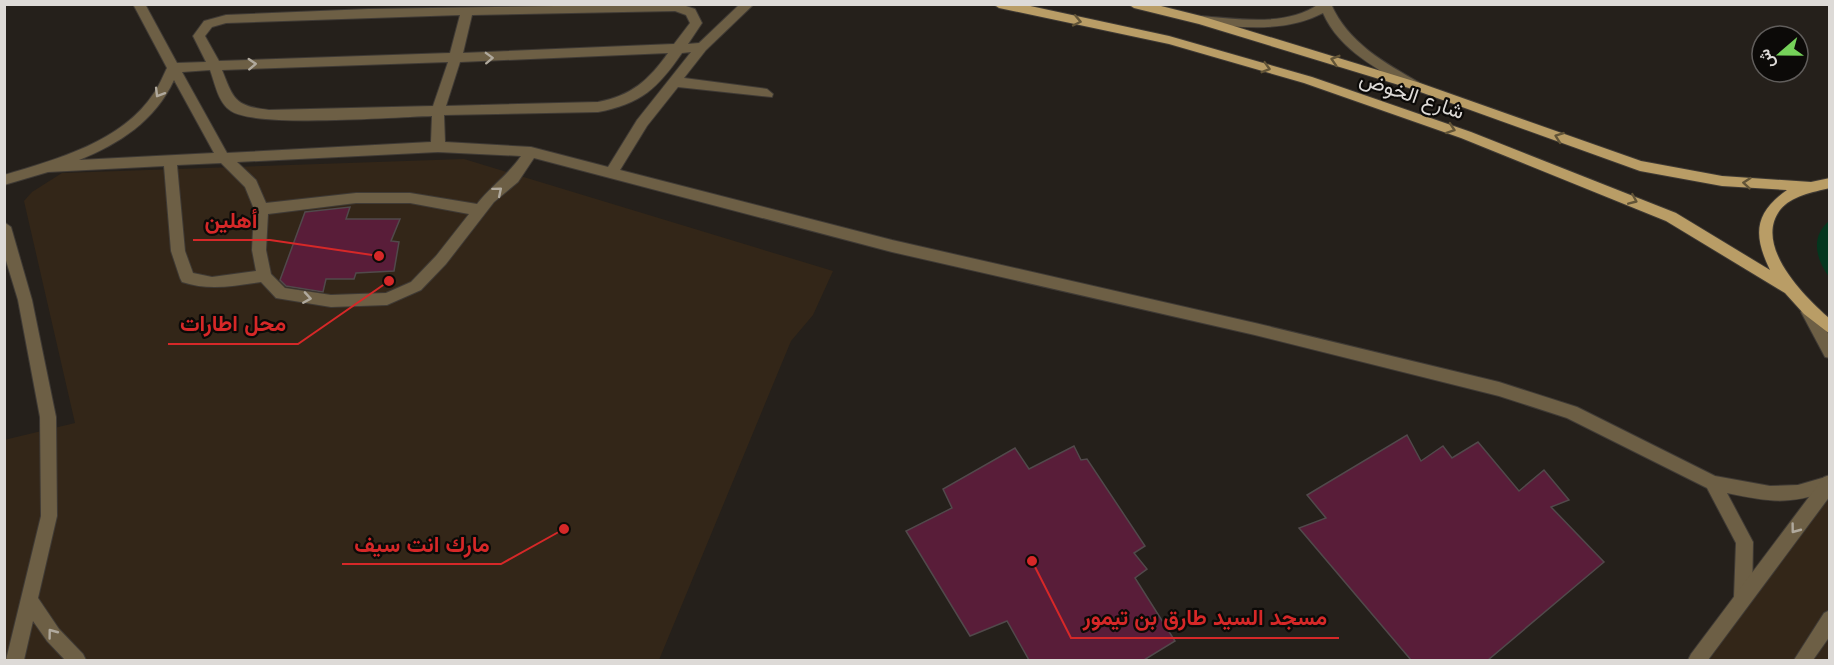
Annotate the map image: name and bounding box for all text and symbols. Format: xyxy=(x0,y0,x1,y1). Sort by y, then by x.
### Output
one-way arrow xyxy=(1072,14,1082,27)
north arrow xyxy=(1750,24,1810,84)
text: ش xyxy=(1755,47,1779,71)
one-way arrow xyxy=(485,52,494,64)
one-way arrow xyxy=(1330,55,1341,67)
one-way arrow xyxy=(248,57,257,70)
one-way arrow xyxy=(1260,61,1271,73)
street label: شارع الخوض xyxy=(1356,66,1467,126)
one-way arrow xyxy=(155,87,167,97)
one-way arrow xyxy=(1445,122,1456,135)
one-way arrow xyxy=(1554,132,1565,145)
one-way arrow xyxy=(1743,177,1752,190)
one-way arrow xyxy=(491,187,502,198)
one-way arrow xyxy=(1626,193,1637,205)
callout: أهلين xyxy=(193,200,270,240)
text: أهلين xyxy=(204,208,258,234)
one-way arrow xyxy=(303,291,312,303)
callout: محل اطارات xyxy=(168,304,298,344)
text: محل اطارات xyxy=(180,311,286,337)
one-way arrow xyxy=(1791,522,1802,533)
callout: مارك انت سيف xyxy=(342,524,501,564)
text: مارك انت سيف xyxy=(354,532,490,558)
callout: مسجد السيد طارق بن تيمور xyxy=(1071,598,1339,638)
text: مسجد السيد طارق بن تيمور xyxy=(1082,605,1327,631)
one-way arrow xyxy=(48,628,59,639)

